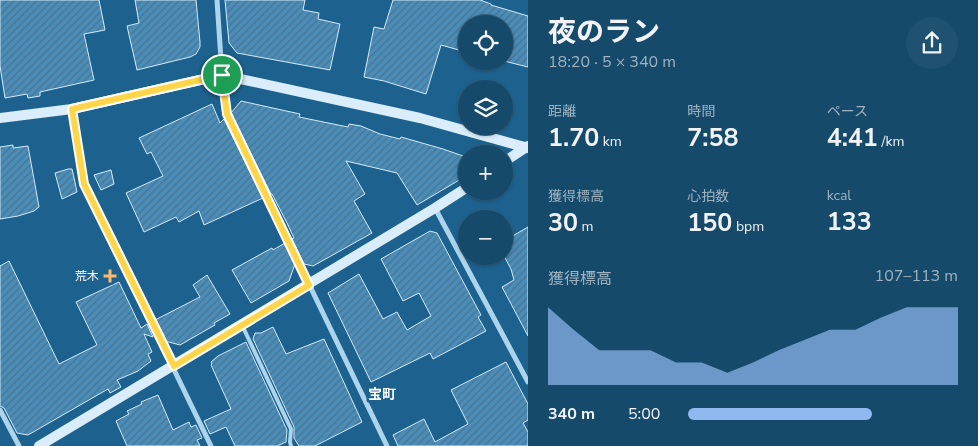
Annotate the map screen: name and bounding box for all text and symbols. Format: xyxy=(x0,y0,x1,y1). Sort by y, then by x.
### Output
text: 夜のラン xyxy=(548,13,660,51)
map controls xyxy=(458,15,513,265)
button: locate xyxy=(458,15,513,70)
button: share xyxy=(906,17,958,69)
text: 18:20 · 5 × 340 m xyxy=(548,51,676,73)
pin xyxy=(201,54,243,96)
icon: arrive xyxy=(208,61,236,89)
button: layers xyxy=(458,80,513,135)
text: 距離 xyxy=(548,102,576,121)
text: 時間 xyxy=(687,102,715,121)
text: ペース xyxy=(827,102,868,121)
text: 1.70 xyxy=(548,121,599,155)
text: 7:58 xyxy=(687,121,739,155)
text: 4:41 xyxy=(827,121,878,155)
text: km xyxy=(599,132,622,151)
text: /km xyxy=(878,132,904,151)
button: + xyxy=(458,145,513,200)
text: kcal xyxy=(827,186,851,205)
text: 獲得標高 xyxy=(548,187,604,206)
text: 心拍数 xyxy=(687,187,729,206)
text: 133 xyxy=(827,205,872,239)
text: 30 xyxy=(548,206,578,240)
text: 150 xyxy=(687,206,732,240)
button: − xyxy=(458,210,513,265)
text: m xyxy=(578,217,594,236)
text: bpm xyxy=(732,217,764,236)
text: 107–113 m xyxy=(875,265,958,287)
place label: 荒木 xyxy=(75,268,99,284)
text: 獲得標高 xyxy=(548,268,612,290)
marker: 荒木 xyxy=(103,269,117,283)
district label: 宝町 xyxy=(368,385,396,404)
text: 340 m xyxy=(548,403,595,425)
text: 5:00 xyxy=(628,403,660,425)

